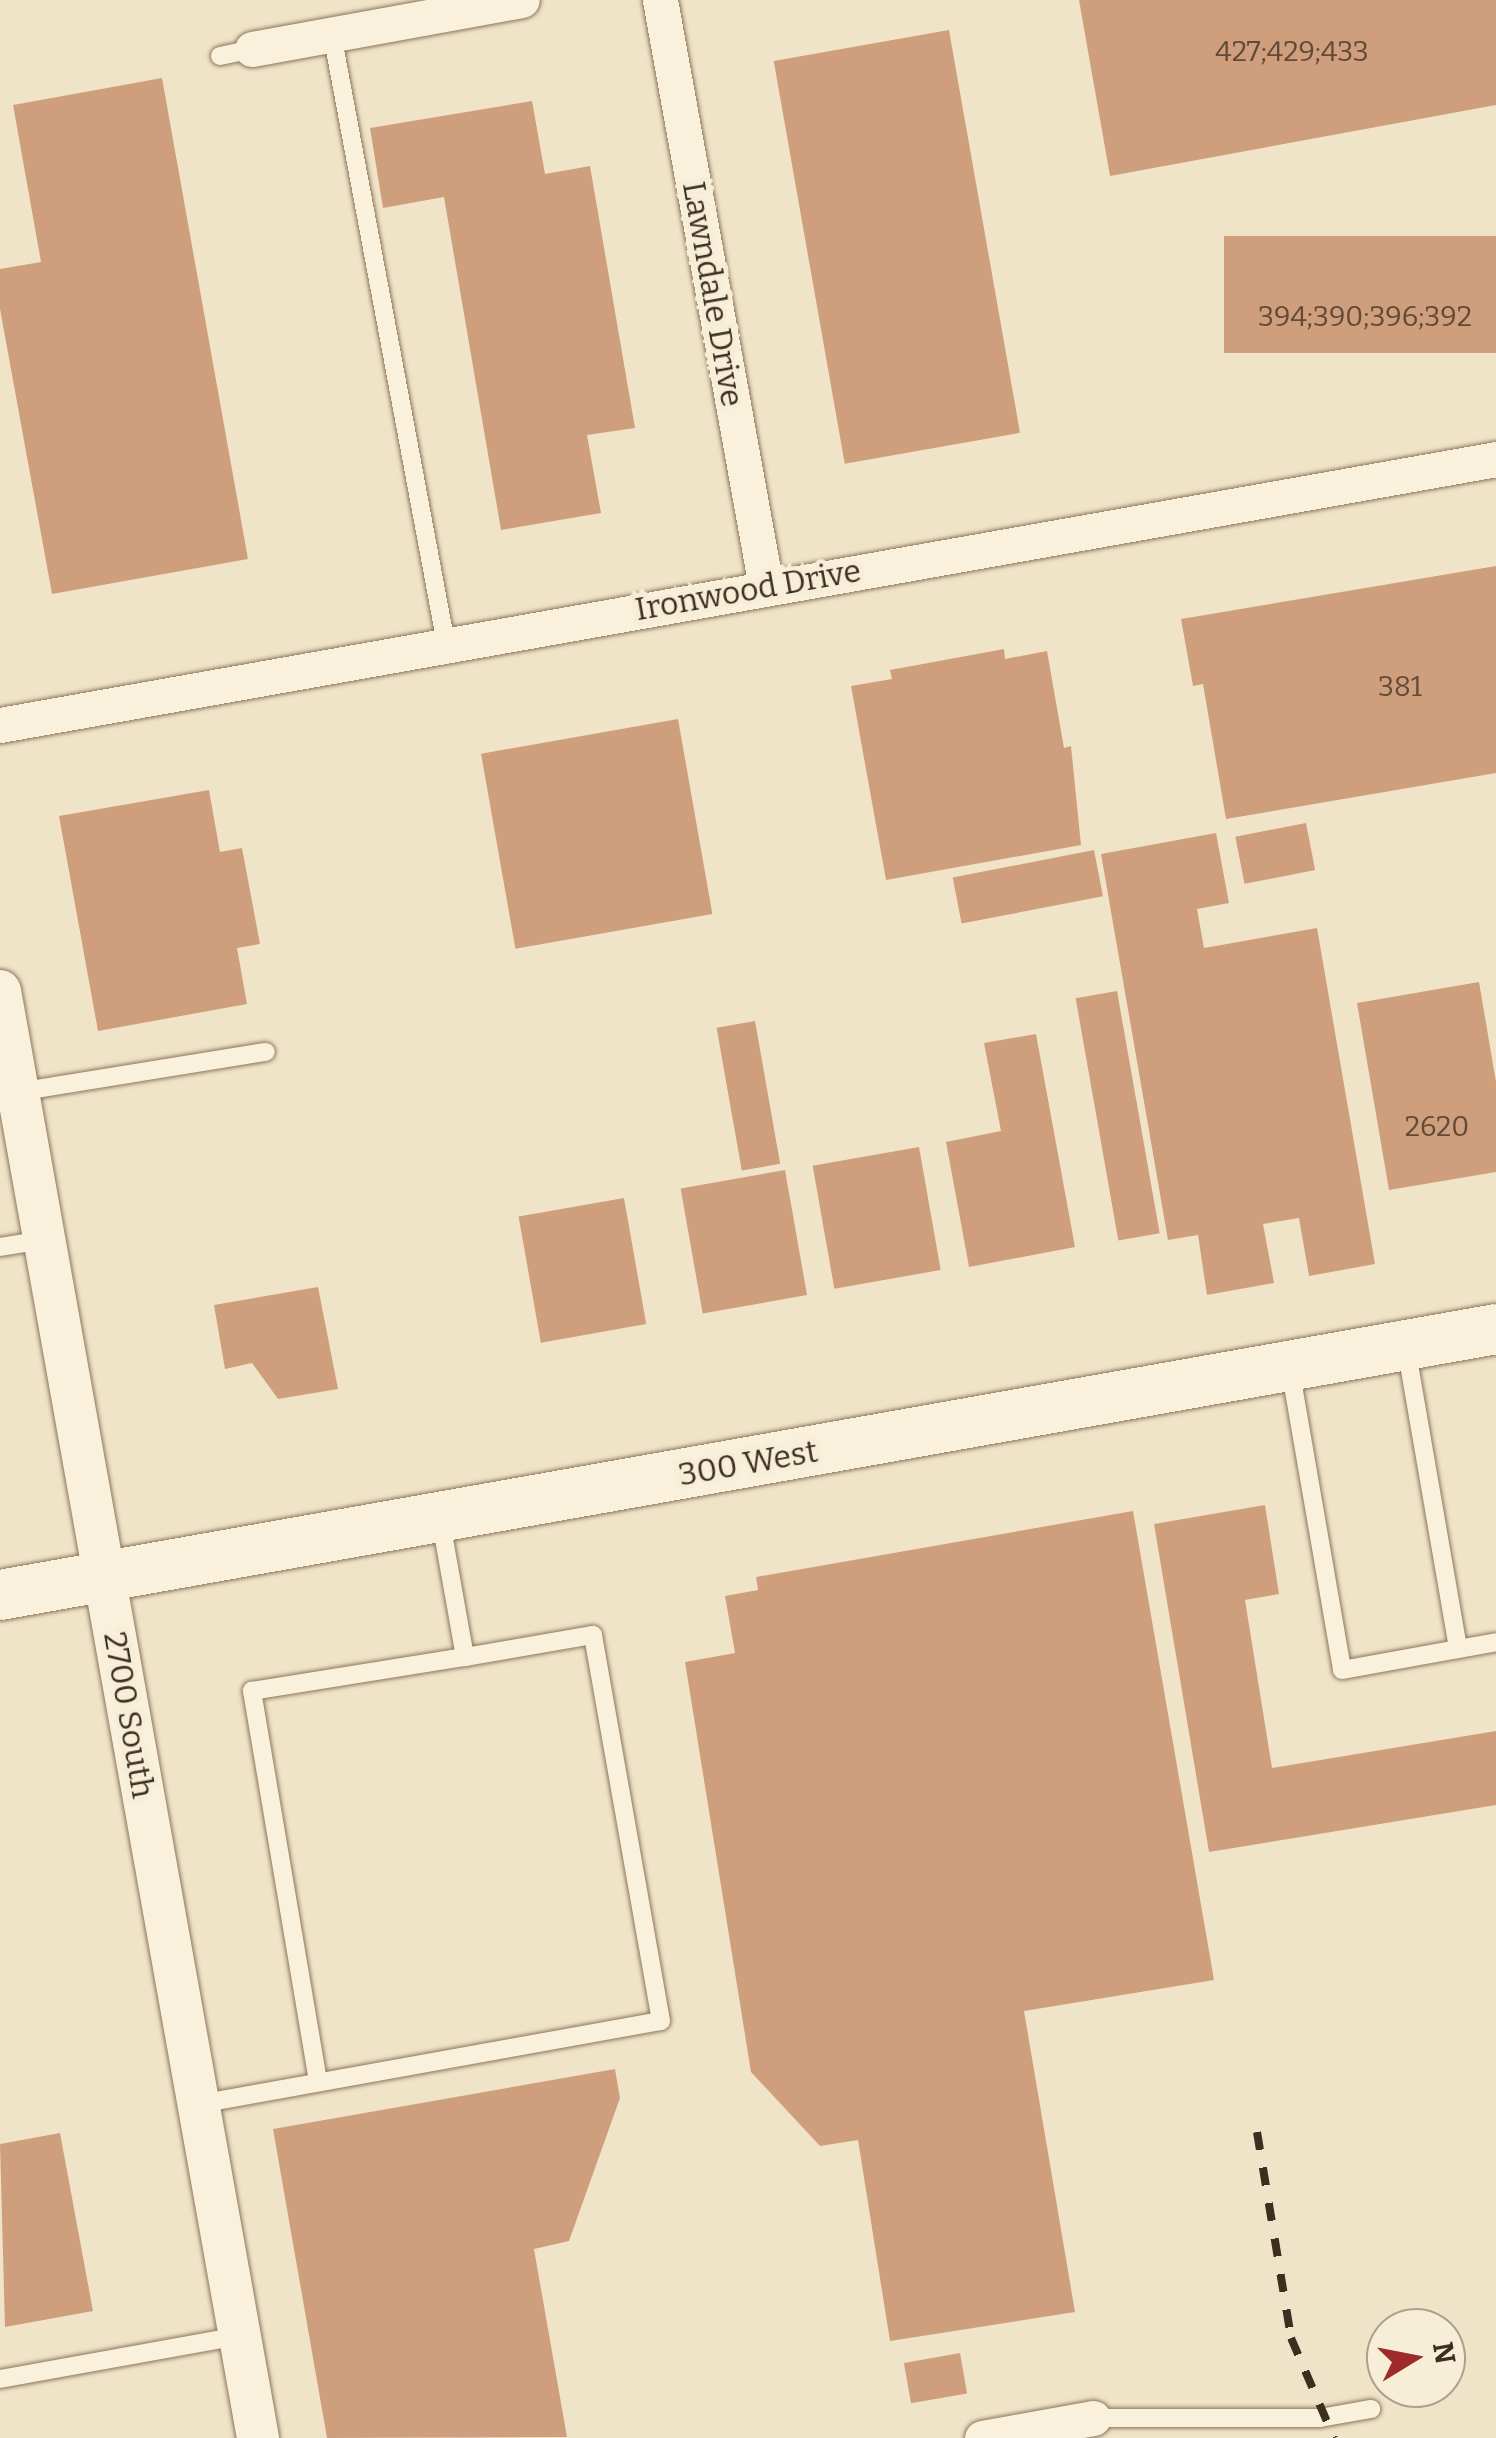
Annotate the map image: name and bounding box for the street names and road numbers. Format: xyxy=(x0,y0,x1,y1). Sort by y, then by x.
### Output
street label: Lawndale Drive xyxy=(674,179,752,409)
street label: Ironwood Drive xyxy=(632,551,864,629)
street label: 300 West xyxy=(675,1432,821,1494)
street label: 2700 South xyxy=(95,1629,163,1801)

